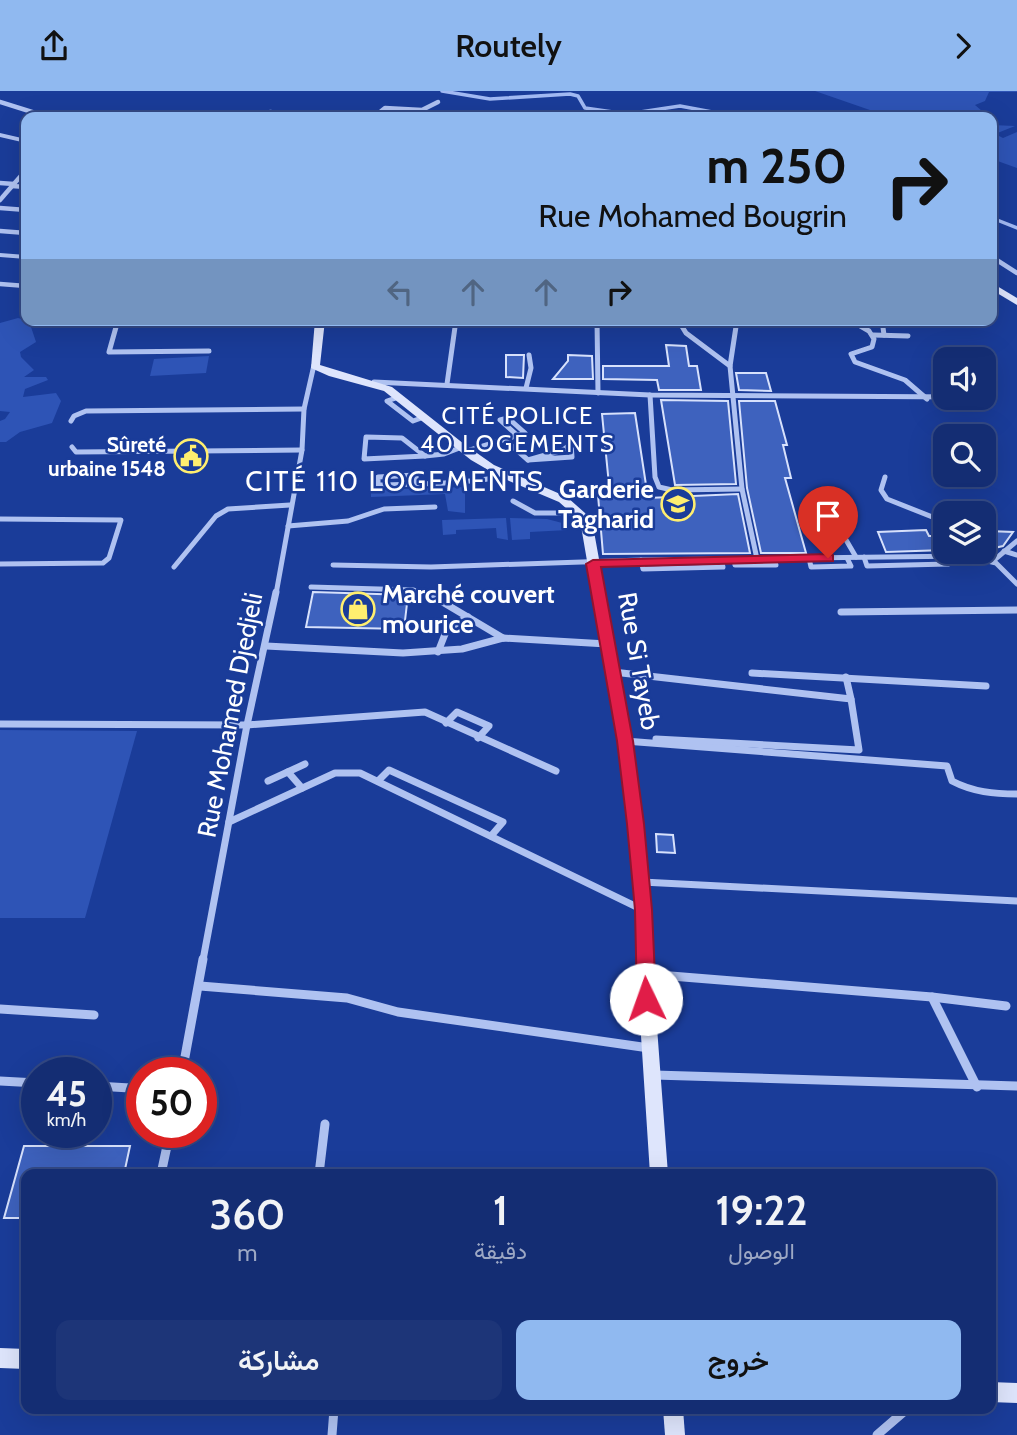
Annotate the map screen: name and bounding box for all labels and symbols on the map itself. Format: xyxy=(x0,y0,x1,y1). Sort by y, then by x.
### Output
district label: CITÉ POLICE 40 LOGEMENTS xyxy=(420,401,616,458)
place label: Sûreté urbaine 1548 xyxy=(48,432,166,481)
public building icon: Sûreté urbaine 1548 xyxy=(172,437,210,475)
district label: CITÉ 110 LOGEMENTS xyxy=(245,464,545,498)
place label: Garderie Tagharid xyxy=(558,473,654,535)
school or university icon: Garderie Tagharid xyxy=(659,485,697,523)
pin xyxy=(798,486,858,558)
place label: Marché couvert mourice xyxy=(382,578,555,640)
street label: Rue Mohamed Djedjeli xyxy=(191,590,269,840)
shop icon: Marché couvert mourice xyxy=(339,590,377,628)
street label: Rue Si Tayeb xyxy=(611,590,667,732)
position arrow xyxy=(609,962,683,1036)
speed limit sign: 50 xyxy=(126,1057,217,1148)

